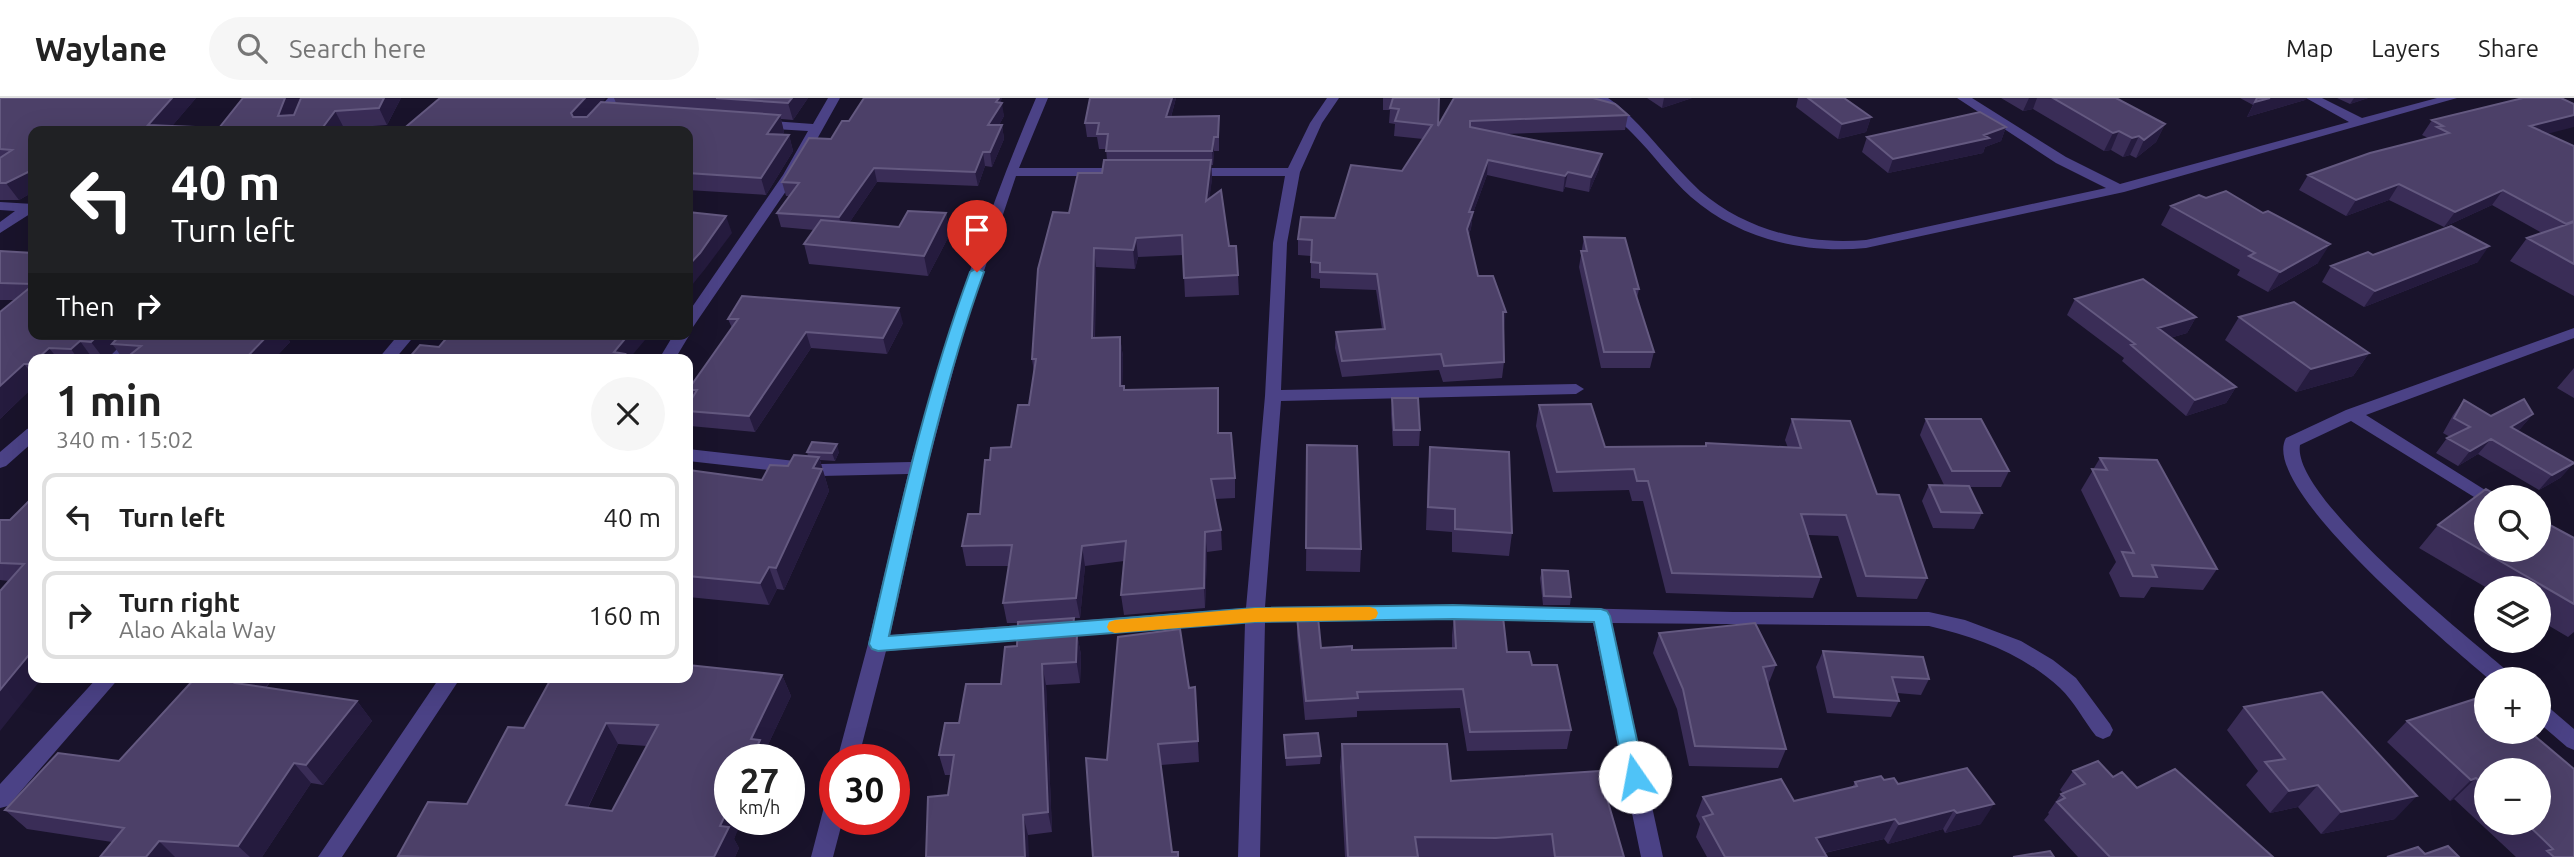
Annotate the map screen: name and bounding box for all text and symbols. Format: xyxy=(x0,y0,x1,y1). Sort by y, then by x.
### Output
search box xyxy=(209,17,699,80)
icon: search xyxy=(233,29,271,67)
text: Waylane xyxy=(35,30,167,67)
text: Search here xyxy=(289,34,426,63)
text: Map xyxy=(2286,35,2333,62)
text: Layers xyxy=(2371,35,2440,62)
text: Share xyxy=(2478,35,2539,62)
icon: left xyxy=(56,154,147,245)
text: 40 m xyxy=(171,154,280,209)
pin xyxy=(947,200,1007,272)
icon: arrive xyxy=(958,211,996,249)
text: Turn left xyxy=(171,212,295,248)
icon: right xyxy=(129,287,167,325)
text: Then xyxy=(56,292,115,321)
text: 1 min xyxy=(56,377,162,424)
button: close xyxy=(591,377,665,451)
text: 340 m · 15:02 xyxy=(56,427,194,452)
map controls xyxy=(2474,485,2551,835)
button: search xyxy=(2474,485,2551,562)
icon: left xyxy=(60,498,98,536)
text: Turn left xyxy=(119,503,225,532)
text: 40 m xyxy=(603,503,661,532)
button: layers xyxy=(2474,576,2551,653)
text: Turn right xyxy=(119,588,240,617)
icon: right xyxy=(60,596,98,634)
text: 160 m xyxy=(589,601,661,630)
text: Alao Akala Way xyxy=(119,617,276,642)
button: + xyxy=(2474,667,2551,744)
position arrow xyxy=(1598,740,1672,814)
speed limit sign: 30 xyxy=(819,744,910,835)
button: − xyxy=(2474,758,2551,835)
text: 27 xyxy=(740,760,779,800)
text: km/h xyxy=(739,797,780,817)

